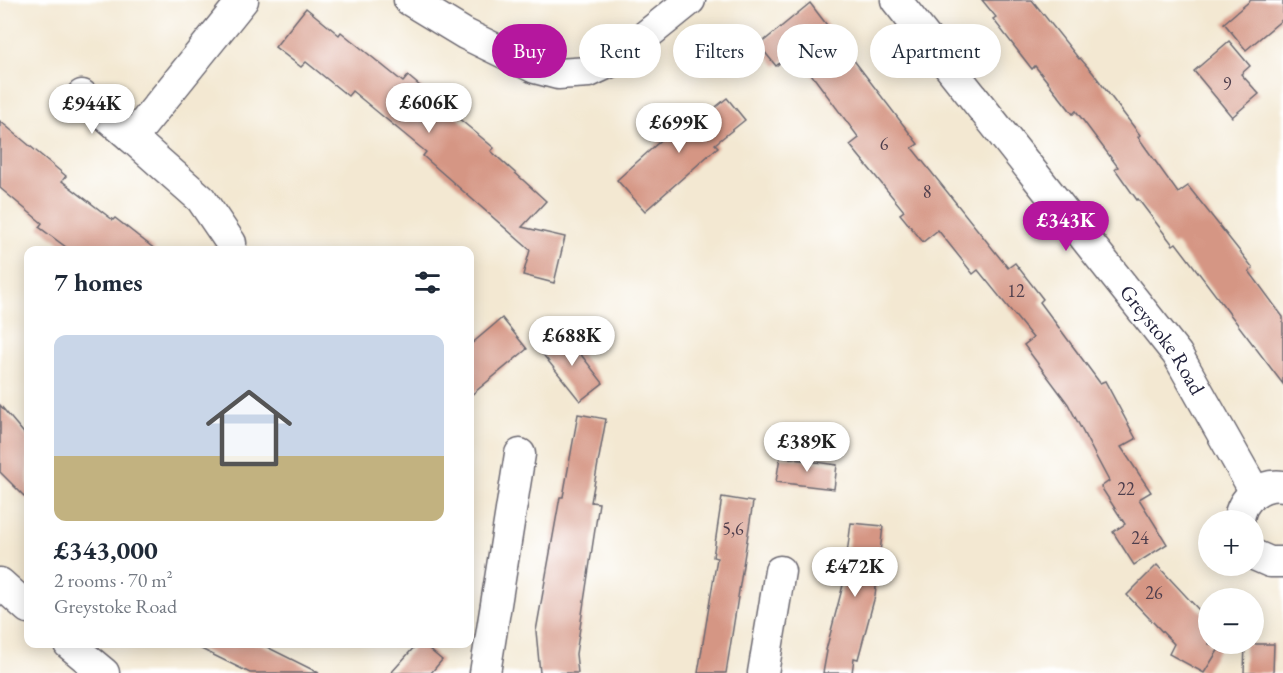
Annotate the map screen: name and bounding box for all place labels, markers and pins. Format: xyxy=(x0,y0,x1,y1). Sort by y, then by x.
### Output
pin: £606K xyxy=(387,83,471,134)
pin: £944K xyxy=(50,84,134,135)
pin: £699K xyxy=(637,103,721,154)
pin: £343K xyxy=(1024,201,1108,252)
pin: £688K xyxy=(530,316,614,367)
pin: £389K xyxy=(765,422,849,473)
pin: £472K xyxy=(813,547,897,598)

